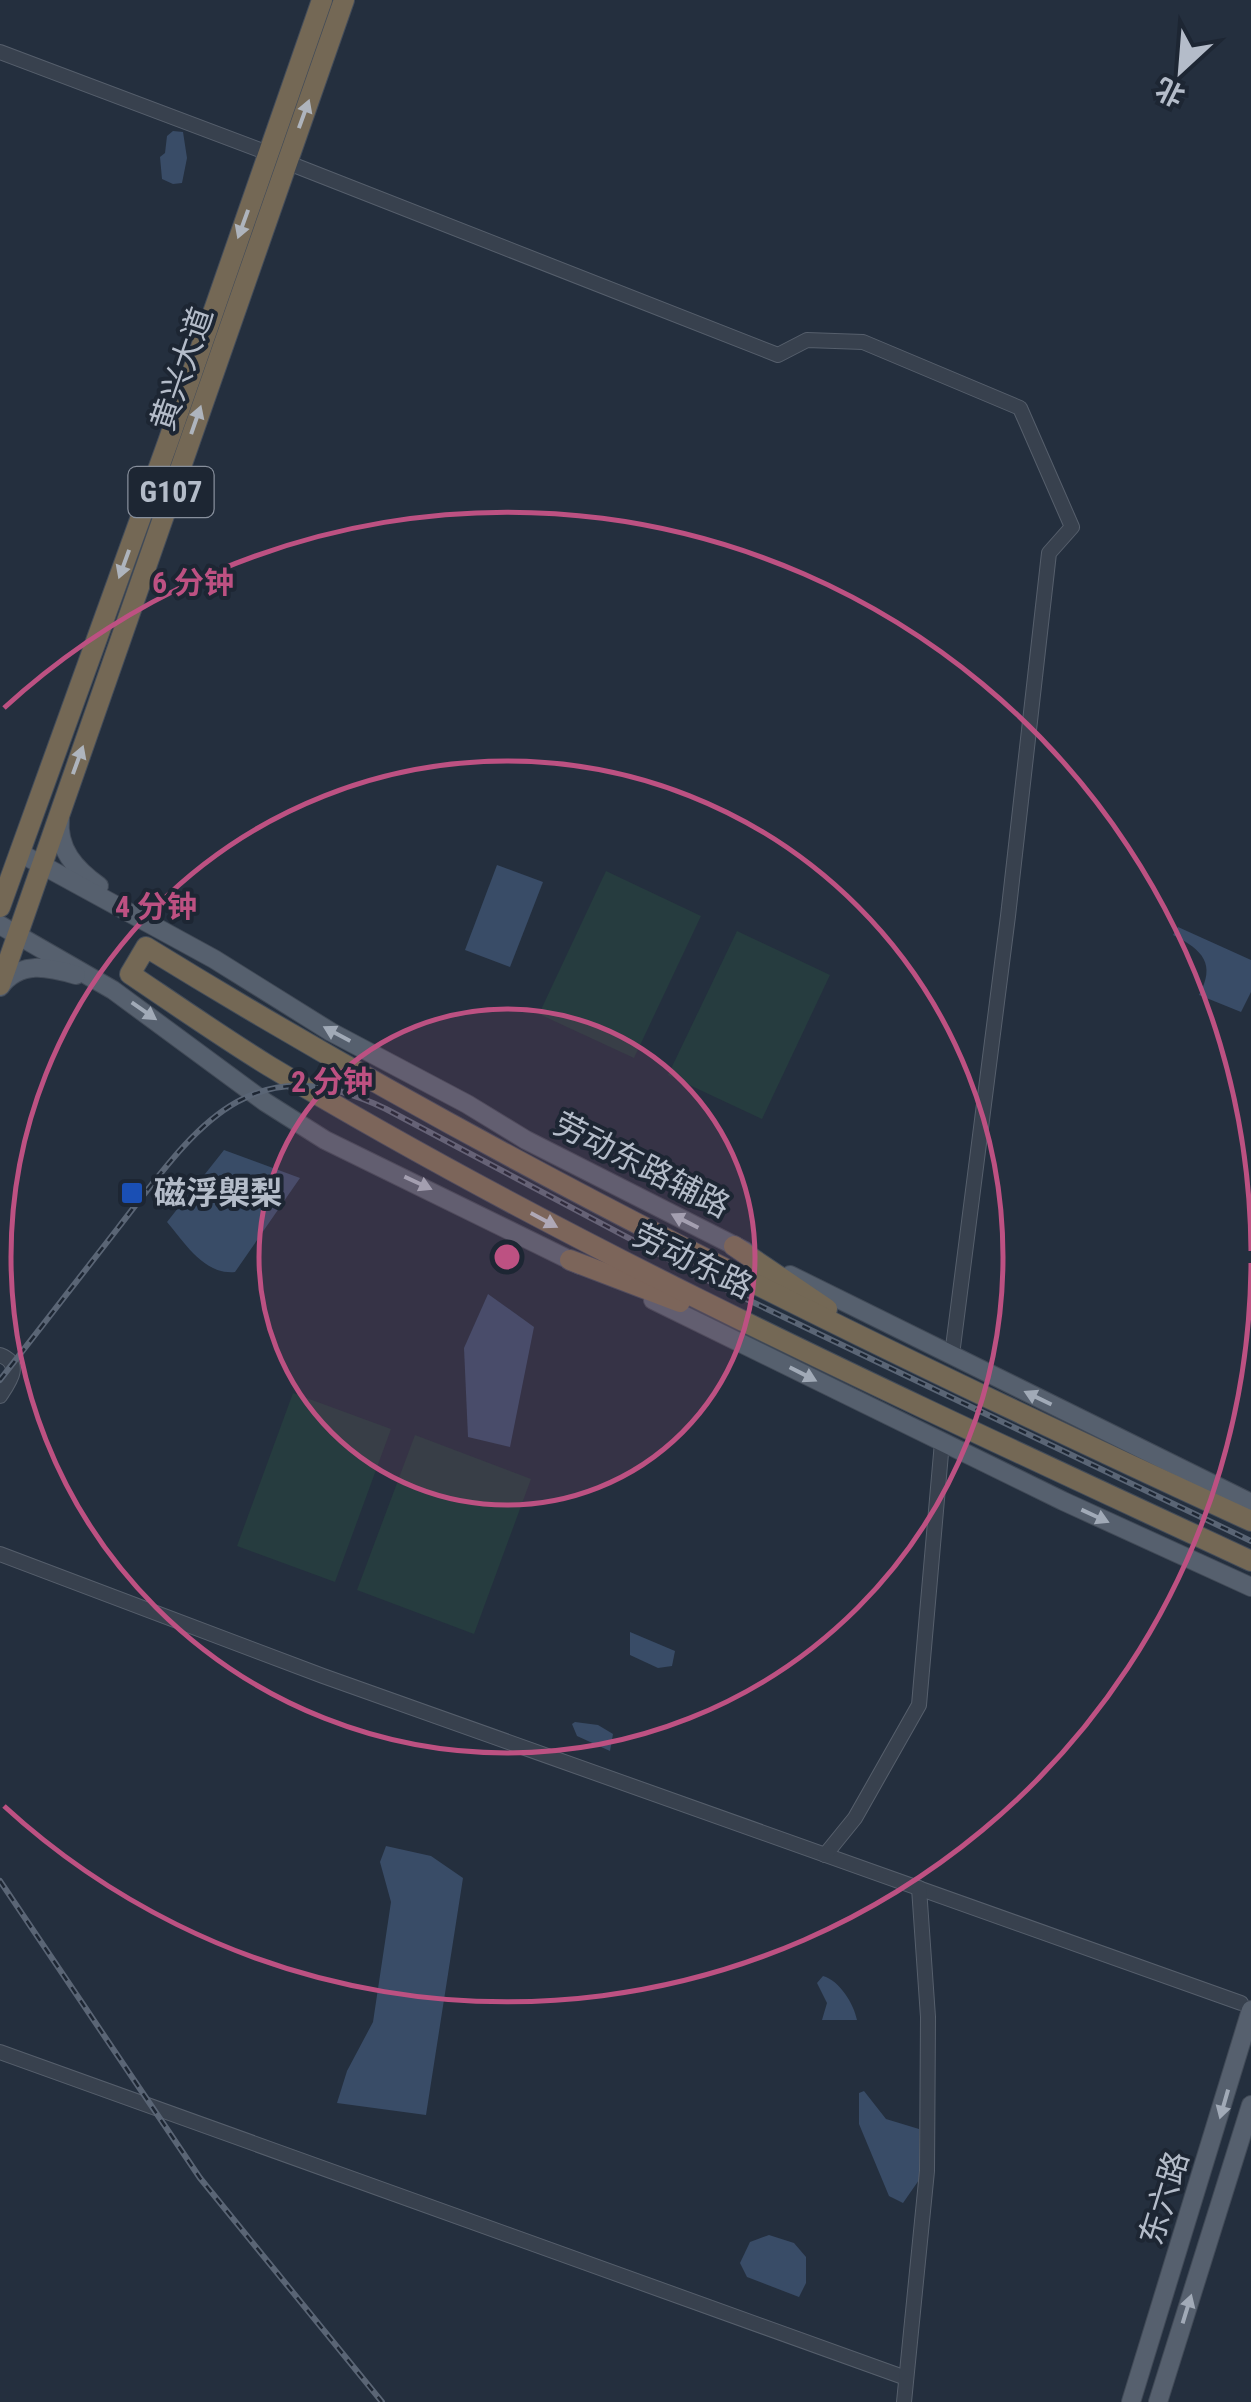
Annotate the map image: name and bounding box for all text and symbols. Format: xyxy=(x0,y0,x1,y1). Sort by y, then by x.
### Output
north arrow xyxy=(1131,20,1231,120)
text: 北 xyxy=(1150,71,1190,113)
one-way arrow xyxy=(297,98,312,128)
one-way arrow xyxy=(234,209,249,239)
street label: 黄兴大道 xyxy=(143,302,221,436)
one-way arrow xyxy=(189,405,204,435)
road number: G107 xyxy=(128,467,214,517)
one-way arrow xyxy=(116,549,131,579)
text: 6 分钟 xyxy=(152,565,234,600)
one-way arrow xyxy=(71,745,86,775)
text: 4 分钟 xyxy=(115,889,197,924)
one-way arrow xyxy=(130,1001,157,1020)
one-way arrow xyxy=(323,1026,351,1044)
text: 2 分钟 xyxy=(291,1064,373,1099)
street label: 劳动东路辅路 xyxy=(548,1104,736,1226)
place label: 磁浮㮾梨 xyxy=(154,1174,282,1212)
one-way arrow xyxy=(403,1175,432,1192)
marker: 磁浮㮾梨 xyxy=(119,1180,145,1206)
one-way arrow xyxy=(530,1212,559,1229)
one-way arrow xyxy=(670,1213,699,1230)
street label: 劳动东路 xyxy=(627,1216,759,1306)
centre of rings xyxy=(489,1239,525,1275)
one-way arrow xyxy=(788,1365,817,1382)
one-way arrow xyxy=(1023,1389,1052,1406)
one-way arrow xyxy=(1081,1507,1110,1524)
one-way arrow xyxy=(1216,2089,1231,2120)
street label: 东六路 xyxy=(1132,2147,1196,2249)
one-way arrow xyxy=(1180,2293,1195,2324)

